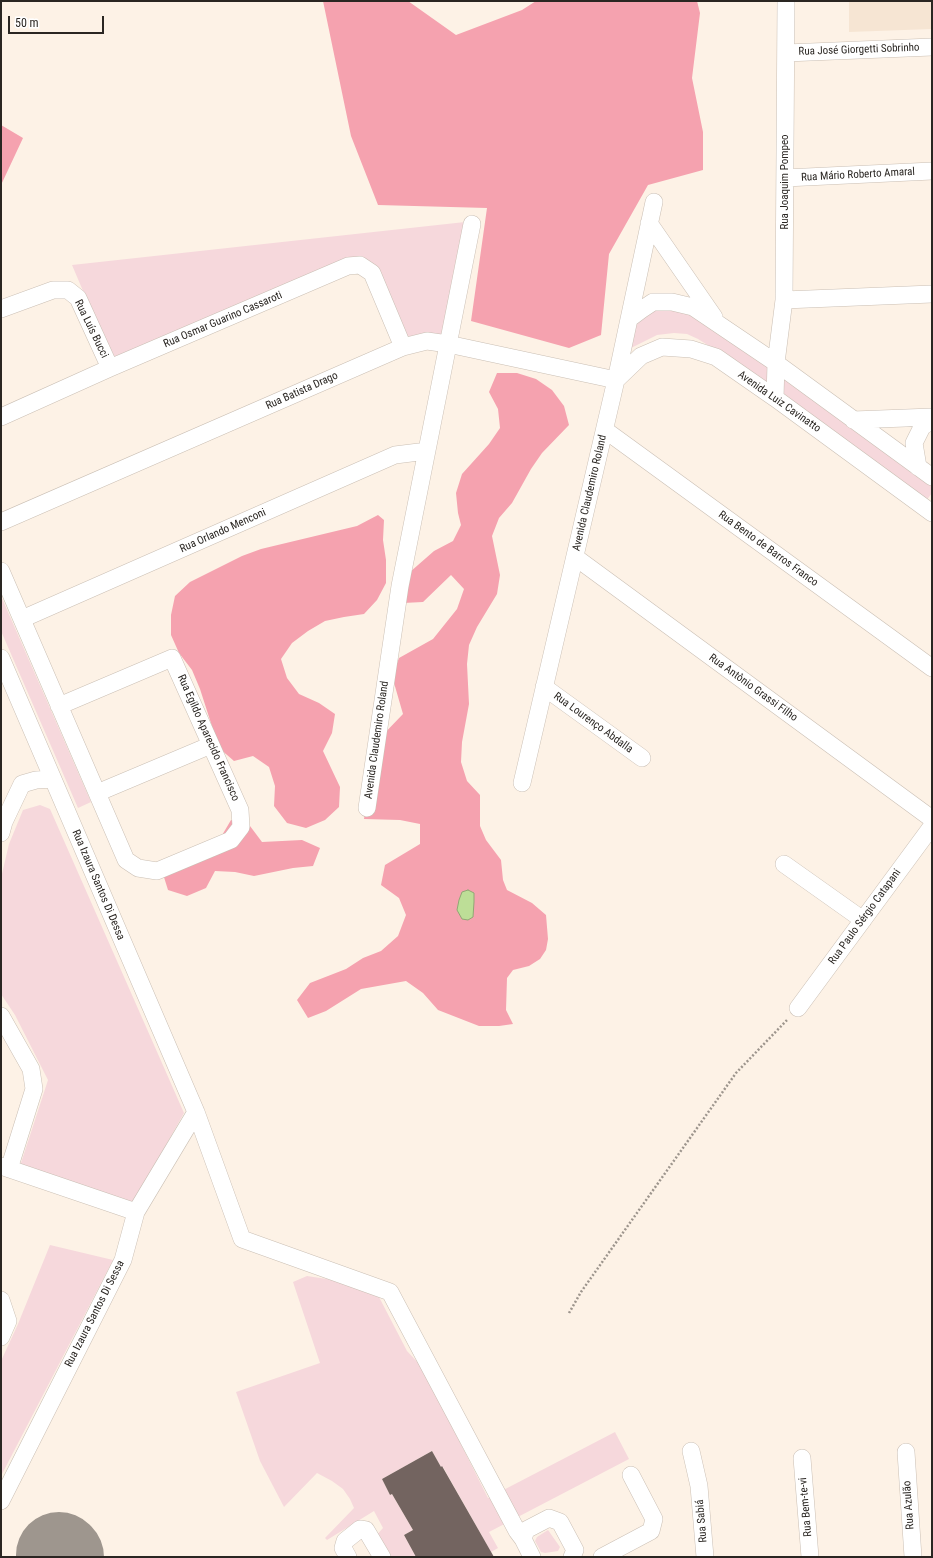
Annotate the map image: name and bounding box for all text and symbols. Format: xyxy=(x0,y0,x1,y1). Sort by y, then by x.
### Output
scale bar xyxy=(10,8,106,34)
text: 50 m xyxy=(15,16,39,30)
street label: Rua José Giorgetti Sobrinho xyxy=(798,41,920,59)
street label: Rua Joaquim Pompeo xyxy=(778,134,792,230)
street label: Rua Mário Roberto Amaral xyxy=(801,165,915,185)
street label: Rua Osmar Guarino Cassaroti xyxy=(162,289,284,351)
street label: Rua Luís Bucci xyxy=(71,298,111,360)
street label: Avenida Luiz Cavinatto xyxy=(735,368,823,436)
street label: Rua Batista Drago xyxy=(264,369,340,413)
street label: Avenida Claudemiro Roland xyxy=(570,434,610,552)
street label: Rua Orlando Menconi xyxy=(178,506,268,556)
street label: Rua Bento de Barros Franco xyxy=(716,508,820,590)
street label: Rua Antônio Grassi Filho xyxy=(706,651,800,725)
street label: Rua Egildo Aparecido Francisco xyxy=(174,673,242,803)
street label: Avenida Claudemiro Roland xyxy=(362,680,392,800)
street label: Rua Lourenço Abdalla xyxy=(551,690,635,756)
street label: Rua Izaura Santos Di Dessa xyxy=(69,828,127,942)
street label: Rua Paulo Sérgio Catapani xyxy=(826,867,904,967)
street label: Rua Izaura Santos Di Sessa xyxy=(62,1258,128,1370)
street label: Rua Bem-te-vi xyxy=(797,1477,815,1537)
street label: Rua Azulão xyxy=(901,1480,917,1530)
street label: Rua Sabiá xyxy=(694,1499,710,1543)

